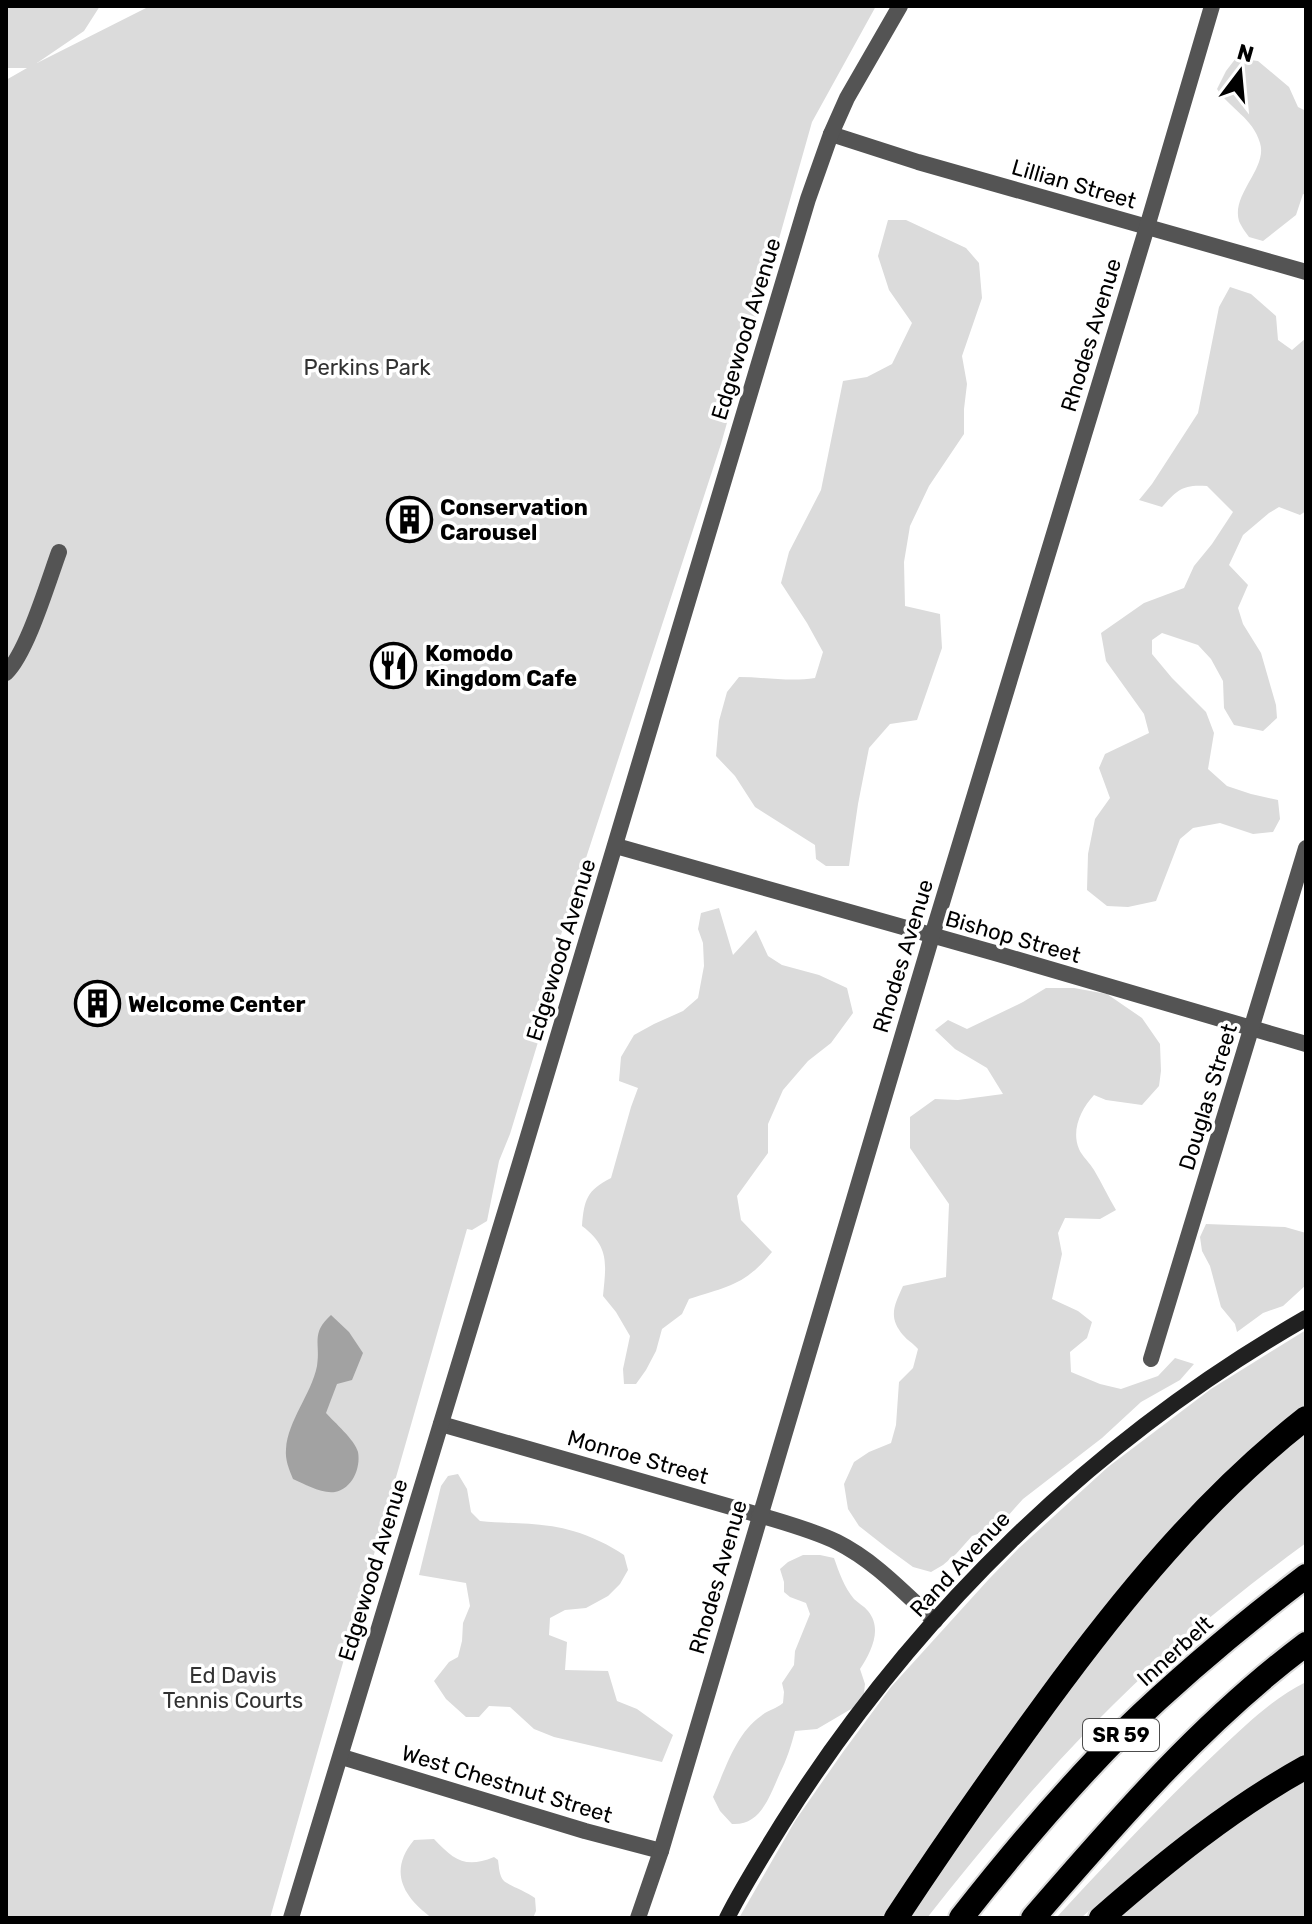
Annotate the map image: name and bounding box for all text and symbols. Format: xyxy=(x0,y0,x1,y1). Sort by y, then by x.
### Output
north arrow xyxy=(1200,32,1280,112)
text: N xyxy=(1234,38,1257,68)
street label: Lillian Street xyxy=(1009,153,1140,215)
street label: Edgewood Avenue xyxy=(705,235,787,423)
street label: Rhodes Avenue xyxy=(1055,255,1127,415)
park label: Perkins Park xyxy=(303,354,431,381)
place label: Conservation Carousel xyxy=(440,494,588,546)
building icon: Conservation Carousel xyxy=(385,496,433,544)
place label: Komodo Kingdom Cafe xyxy=(425,640,577,692)
restaurant icon: Komodo Kingdom Cafe xyxy=(370,642,418,690)
street label: Edgewood Avenue xyxy=(520,856,602,1044)
street label: Rhodes Avenue xyxy=(867,876,939,1036)
street label: Bishop Street xyxy=(942,905,1084,969)
building icon: Welcome Center xyxy=(73,980,121,1028)
place label: Welcome Center xyxy=(128,991,305,1018)
street label: Douglas Street xyxy=(1173,1020,1243,1174)
street label: Monroe Street xyxy=(564,1424,712,1490)
street label: Edgewood Avenue xyxy=(332,1476,414,1664)
street label: Rhodes Avenue xyxy=(683,1497,753,1657)
street label: Rand Avenue xyxy=(904,1505,1016,1623)
street label: Innerbelt xyxy=(1132,1610,1219,1692)
park label: Ed Davis Tennis Courts xyxy=(163,1662,303,1714)
road number: SR 59 xyxy=(1083,1719,1159,1751)
street label: West Chestnut Street xyxy=(398,1739,616,1829)

